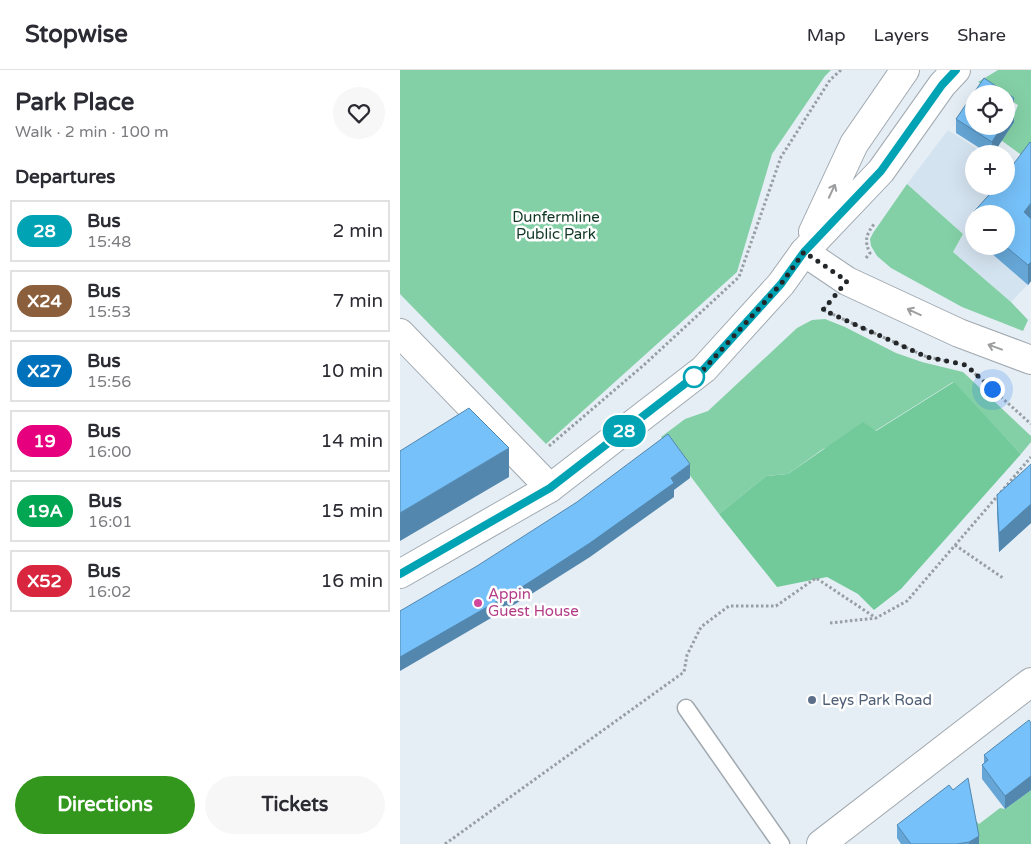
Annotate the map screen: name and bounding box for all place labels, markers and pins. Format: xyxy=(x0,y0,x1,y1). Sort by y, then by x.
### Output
unlabelled marker xyxy=(683,366,705,388)
place label: Appin Guest House xyxy=(488,585,579,620)
marker: Appin Guest House xyxy=(472,597,484,609)
place label: Leys Park Road xyxy=(822,691,932,709)
marker: Leys Park Road xyxy=(806,694,818,706)

